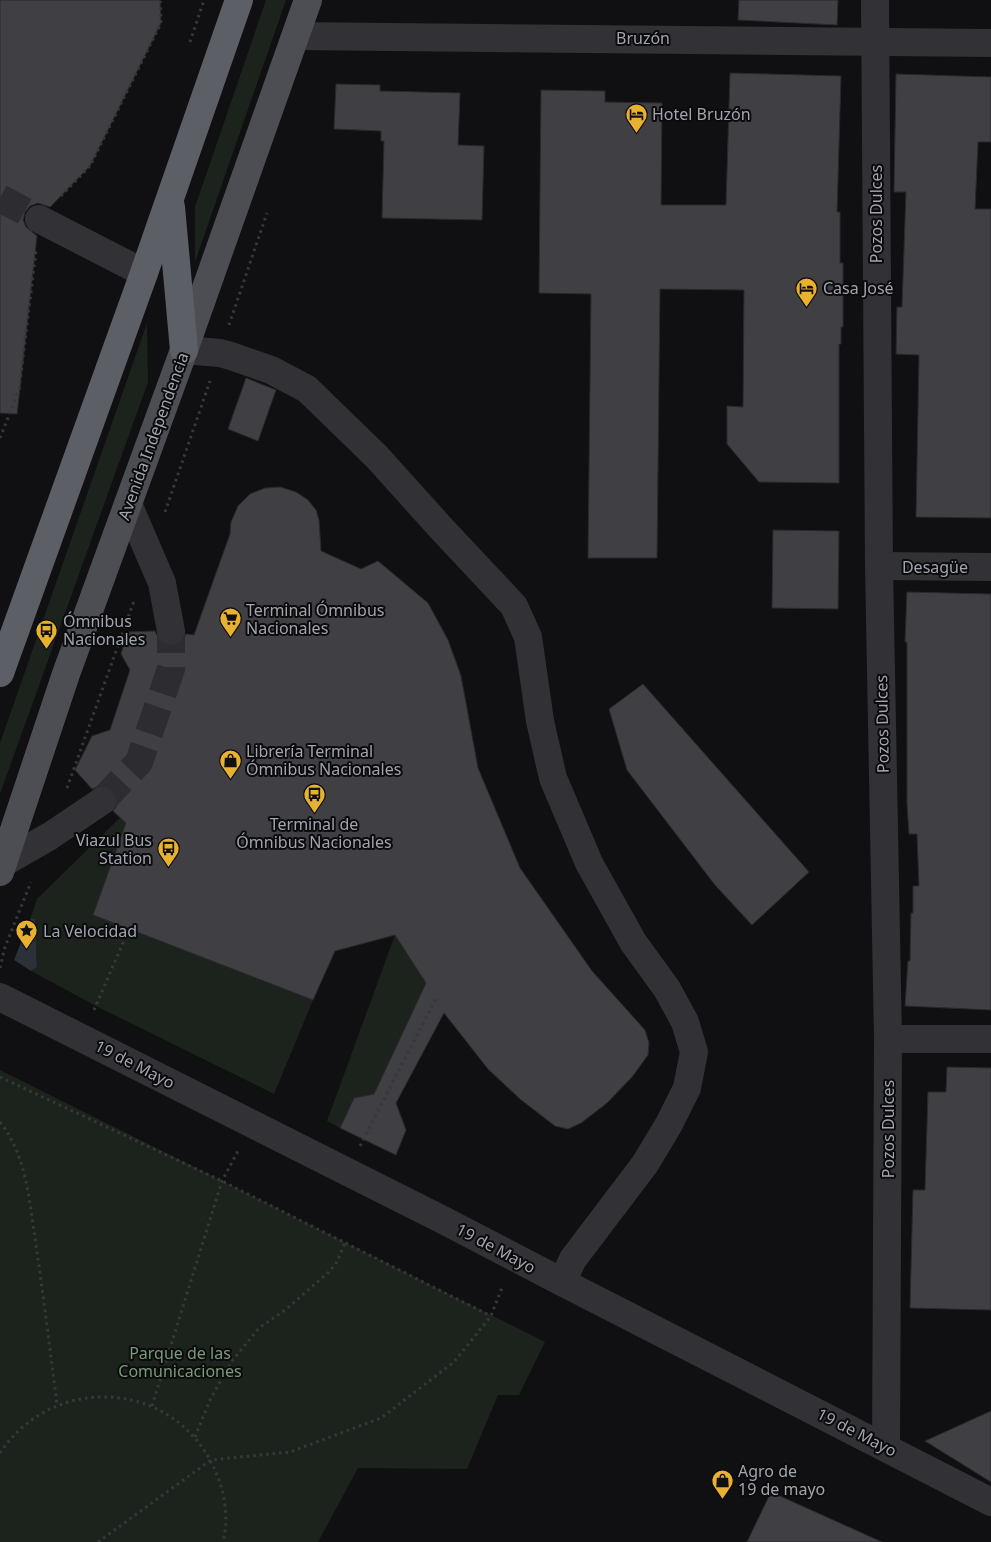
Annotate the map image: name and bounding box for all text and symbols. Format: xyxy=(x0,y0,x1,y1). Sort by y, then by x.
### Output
street label: Bruzón xyxy=(616,27,670,49)
hotel icon: Hotel Bruzón xyxy=(624,102,648,133)
place label: Hotel Bruzón xyxy=(652,103,751,125)
street label: Pozos Dulces xyxy=(865,165,887,263)
hotel icon: Casa José xyxy=(795,276,819,307)
place label: Casa José xyxy=(823,277,894,299)
street label: Avenida Independencia xyxy=(112,349,194,523)
street label: Desagüe xyxy=(902,556,968,578)
place label: Terminal Ómnibus Nacionales xyxy=(246,599,385,639)
supermarket icon: Terminal Ómnibus Nacionales xyxy=(218,607,242,638)
place label: Ómnibus Nacionales xyxy=(63,610,145,650)
bus stop icon: Ómnibus Nacionales xyxy=(35,618,59,649)
street label: Pozos Dulces xyxy=(870,675,894,773)
place label: Librería Terminal Ómnibus Nacionales xyxy=(246,740,401,780)
shop icon: Librería Terminal Ómnibus Nacionales xyxy=(218,748,242,779)
bus stop icon: Terminal de Ómnibus Nacionales xyxy=(302,783,326,814)
place label: Terminal de Ómnibus Nacionales xyxy=(236,813,392,853)
place label: Viazul Bus Station xyxy=(76,829,152,869)
bus stop icon: Viazul Bus Station xyxy=(156,837,180,868)
place icon: La Velocidad xyxy=(15,919,39,950)
place label: La Velocidad xyxy=(43,920,137,942)
street label: 19 de Mayo xyxy=(91,1034,179,1094)
street label: Pozos Dulces xyxy=(877,1080,899,1178)
street label: 19 de Mayo xyxy=(453,1218,539,1278)
park label: Parque de las Comunicaciones xyxy=(118,1342,242,1382)
street label: 19 de Mayo xyxy=(813,1402,901,1462)
place label: Agro de 19 de mayo xyxy=(738,1460,825,1500)
shop icon: Agro de 19 de mayo xyxy=(710,1468,734,1499)

